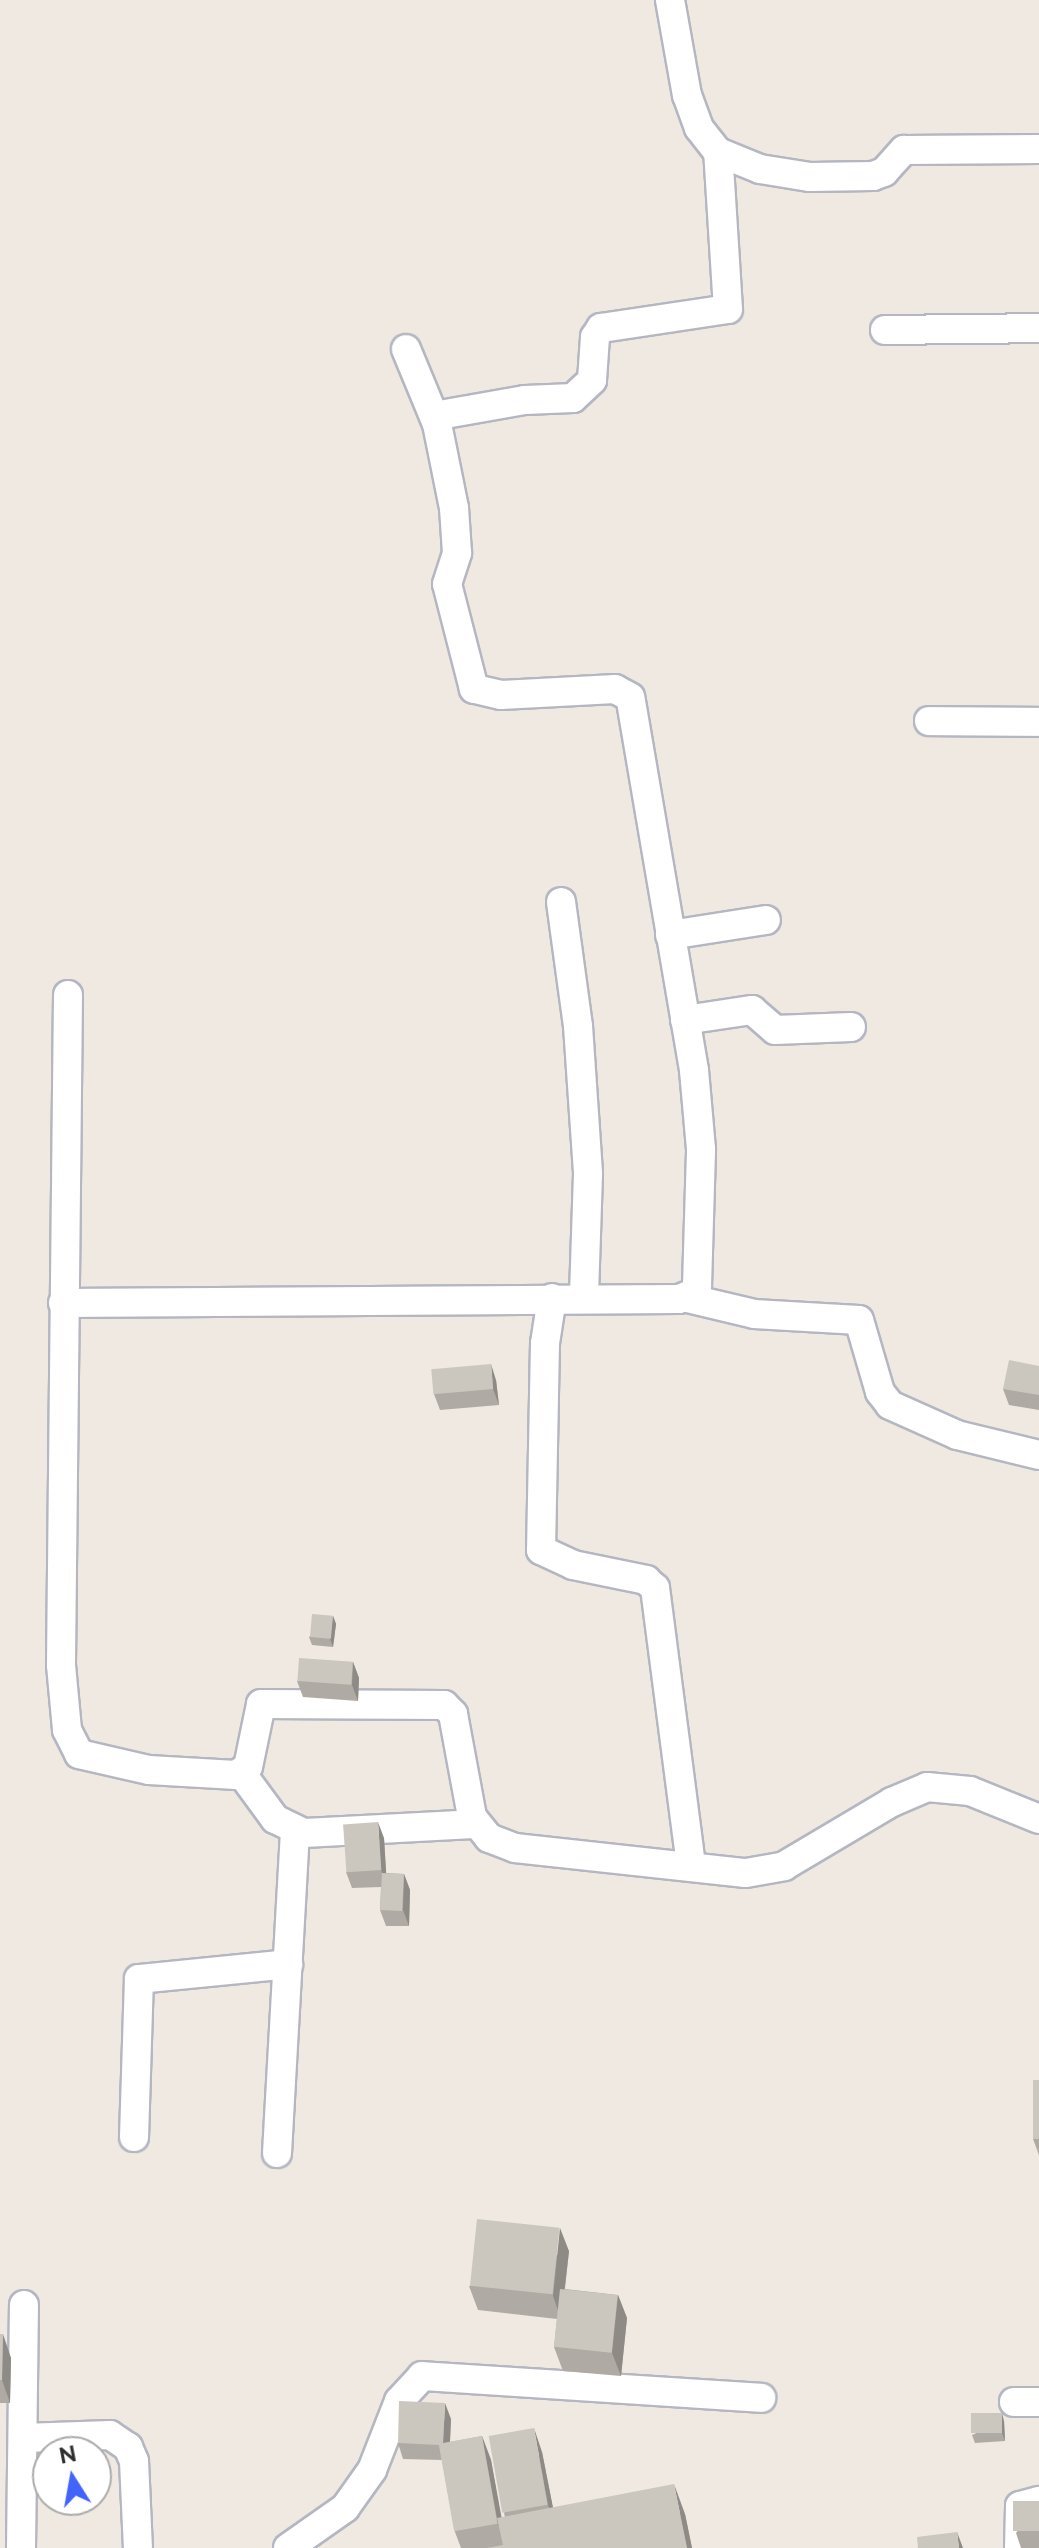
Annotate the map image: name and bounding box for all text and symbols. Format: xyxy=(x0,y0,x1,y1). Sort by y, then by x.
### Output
north arrow xyxy=(32,2436,112,2516)
text: N xyxy=(57,2440,79,2469)

